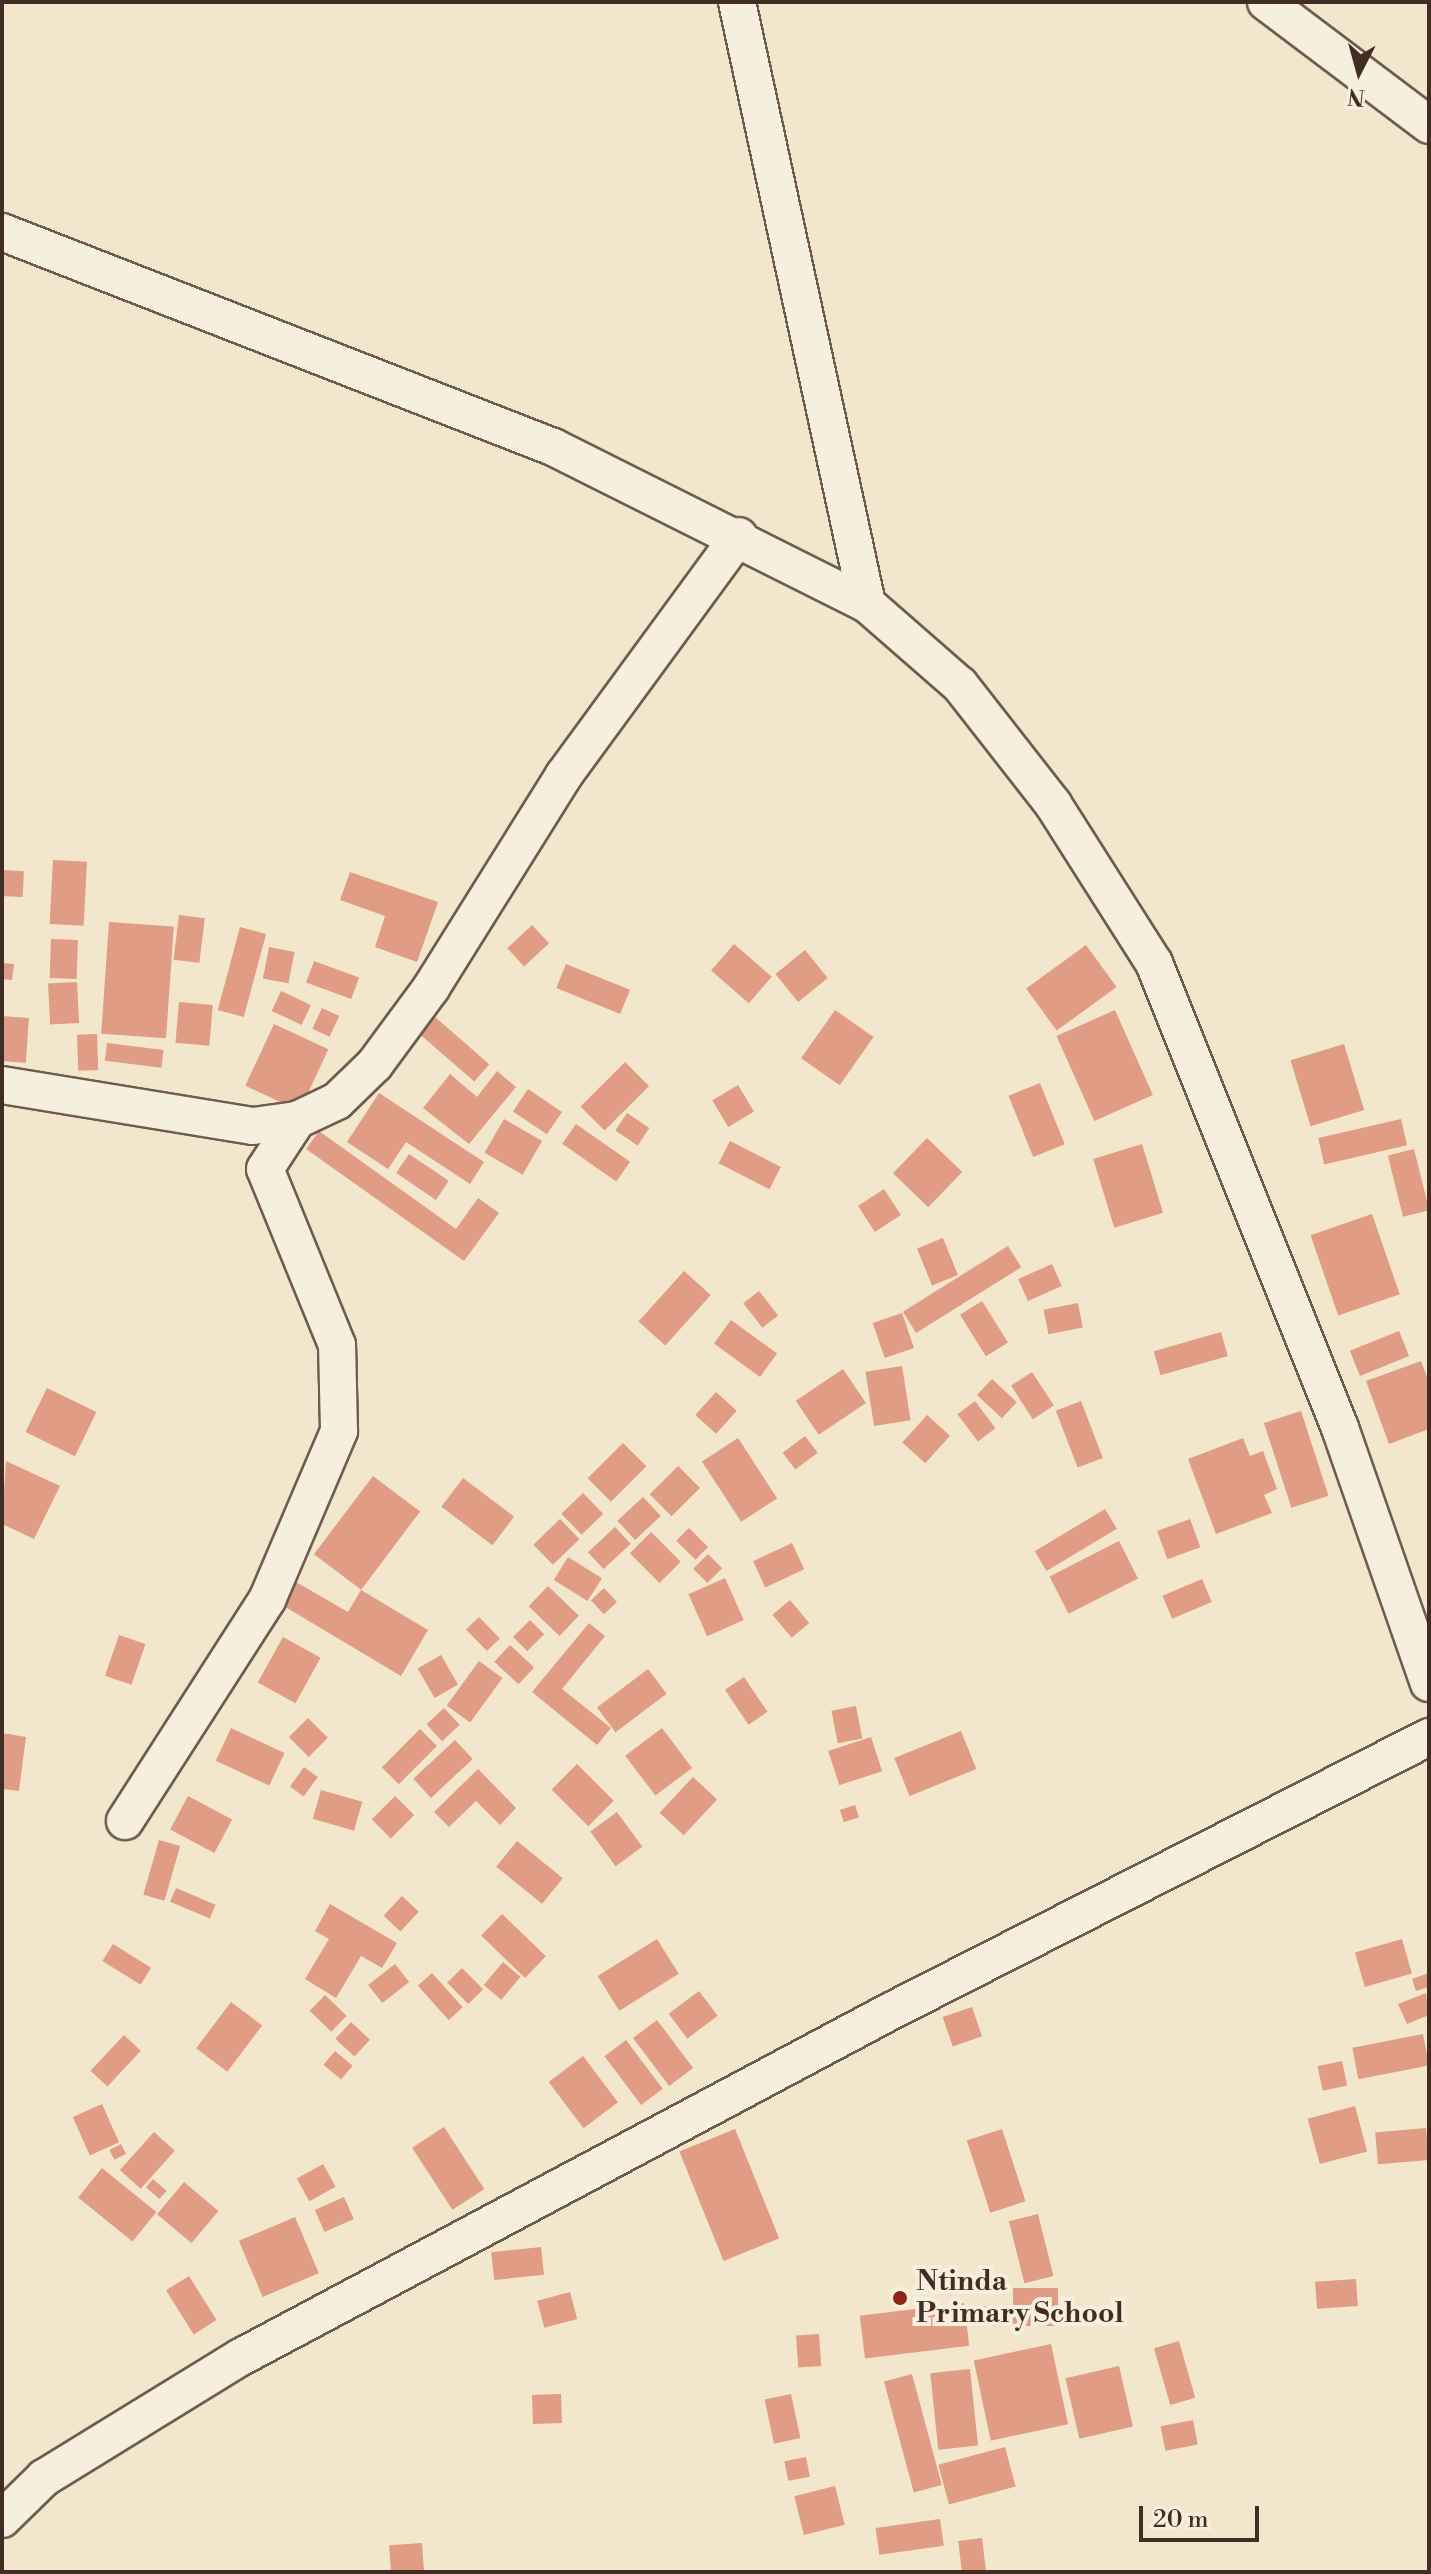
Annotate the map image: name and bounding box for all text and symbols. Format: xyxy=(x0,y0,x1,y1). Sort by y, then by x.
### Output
north arrow xyxy=(1319,32,1399,112)
text: N xyxy=(1346,82,1367,111)
place label: Ntinda Primary School xyxy=(916,2265,1124,2331)
marker: Ntinda Primary School xyxy=(891,2289,909,2307)
scale bar xyxy=(1143,2490,1263,2540)
text: 20 m xyxy=(1153,2505,1209,2535)

